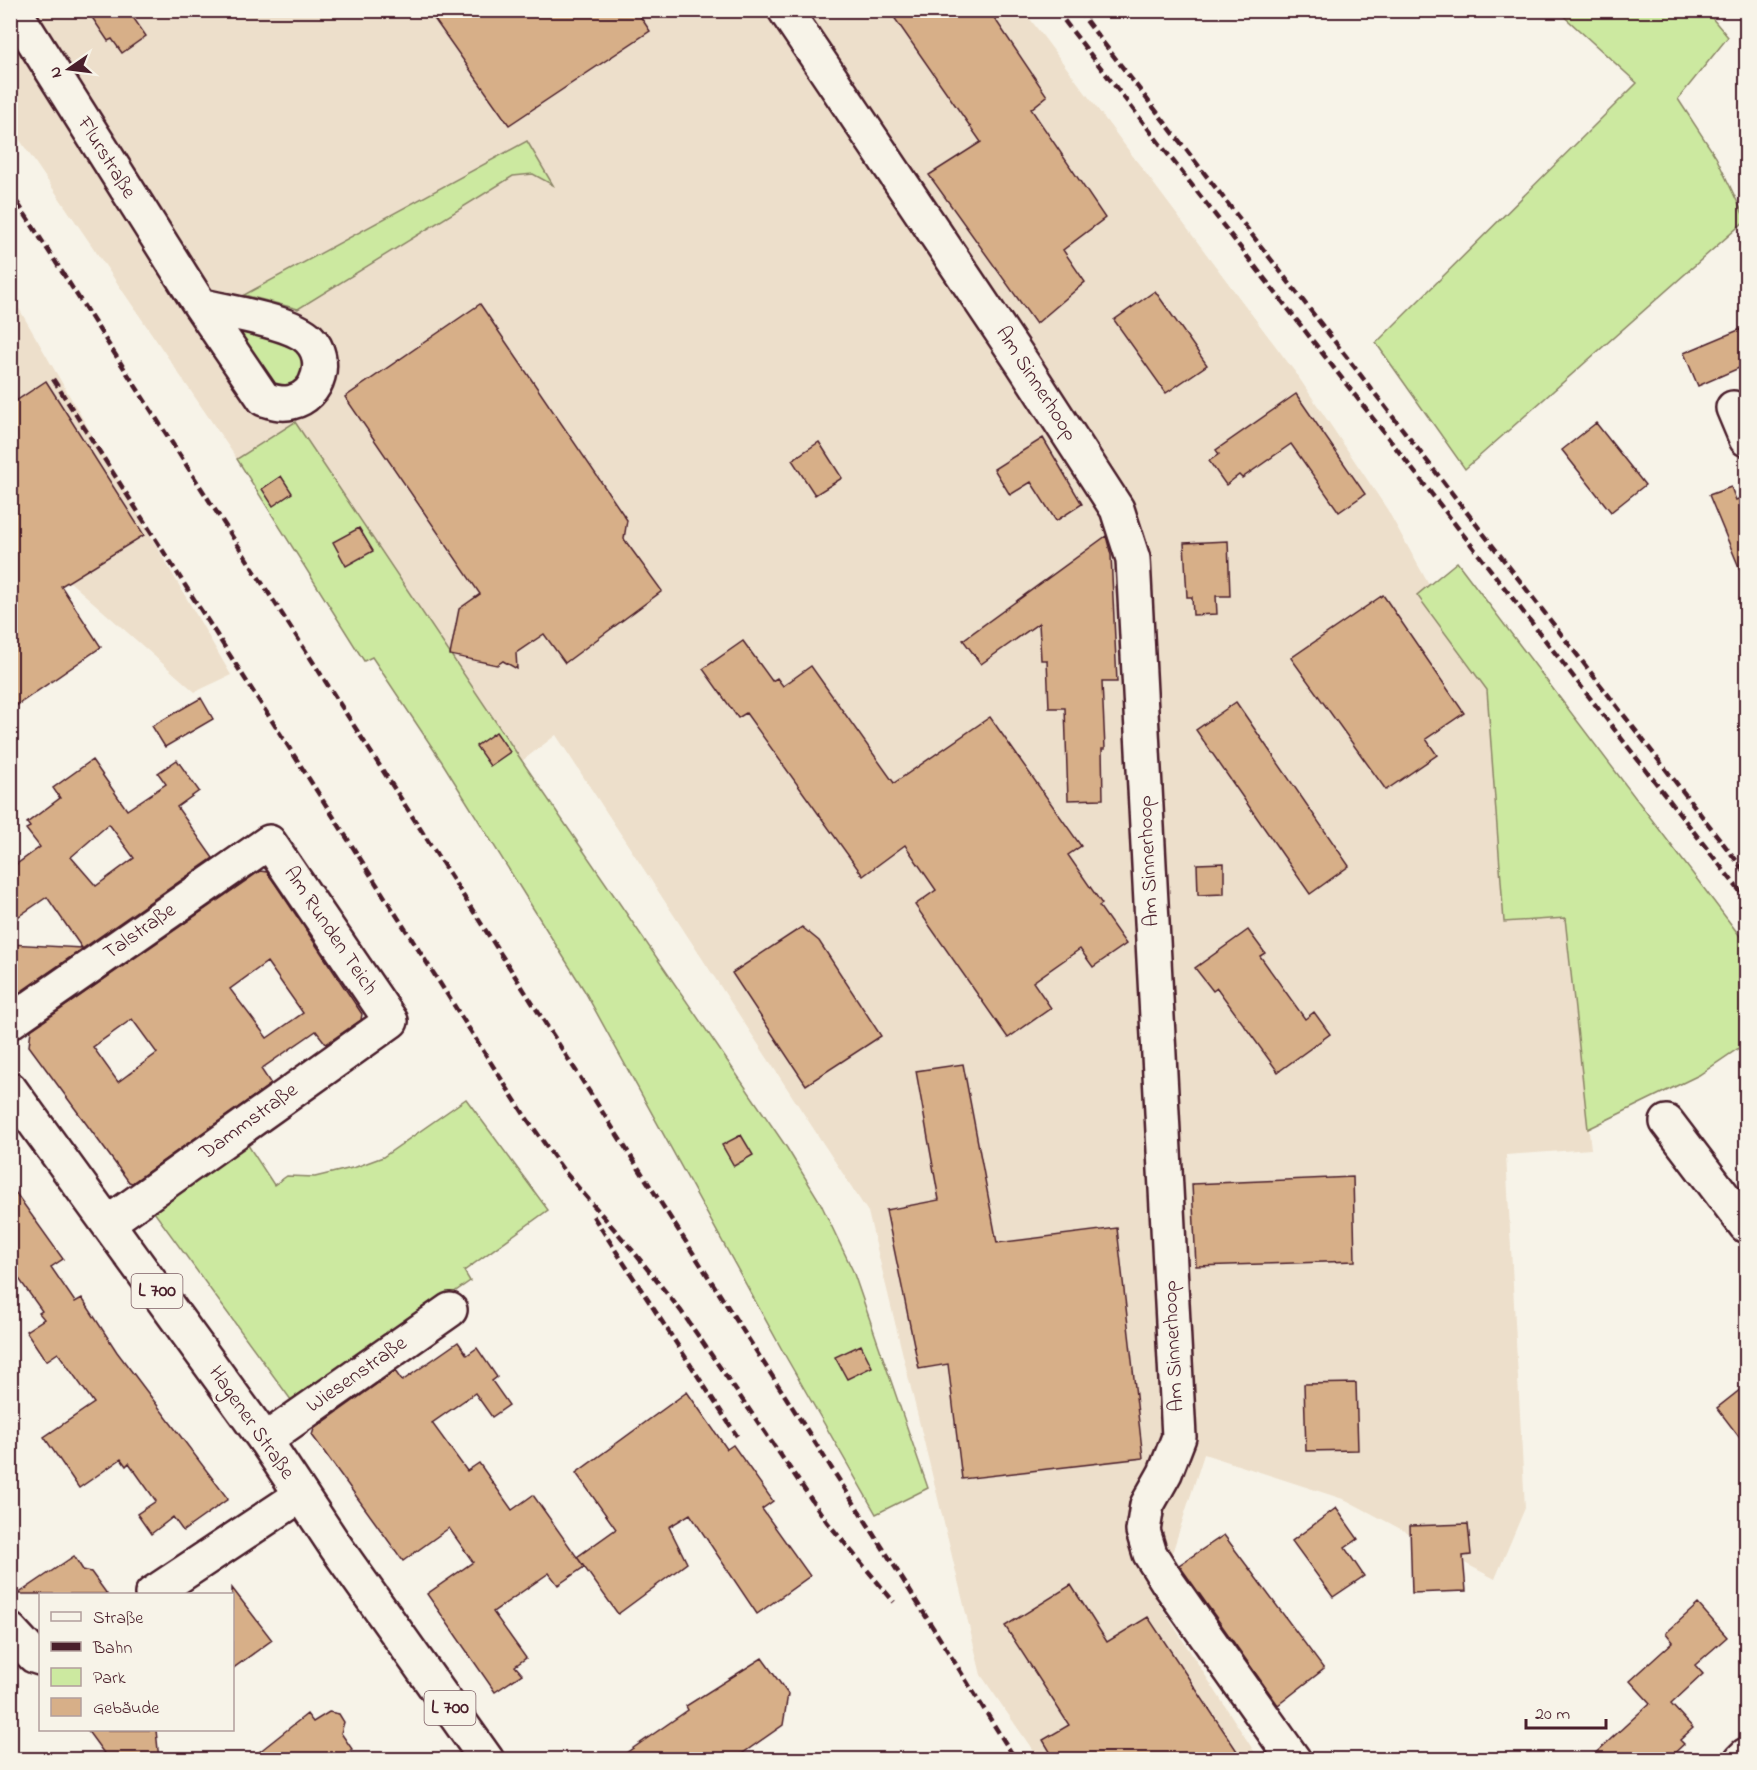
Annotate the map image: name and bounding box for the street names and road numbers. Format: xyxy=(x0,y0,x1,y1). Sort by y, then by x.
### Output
street label: Flurstraße xyxy=(68,110,143,205)
street label: Am Sinnerhoop xyxy=(988,321,1084,447)
street label: Am Sinnerhoop xyxy=(1131,795,1167,927)
street label: Am Runden Teich xyxy=(276,861,384,1001)
street label: Talstraße xyxy=(97,896,183,968)
street label: Dammstraße xyxy=(193,1076,305,1169)
road number: L 700 xyxy=(132,1274,182,1308)
street label: Am Sinnerhoop xyxy=(1156,1280,1192,1412)
street label: Wiesenstraße xyxy=(300,1329,414,1421)
street label: Hagener Straße xyxy=(199,1360,302,1488)
road number: L 700 xyxy=(424,1691,476,1725)

